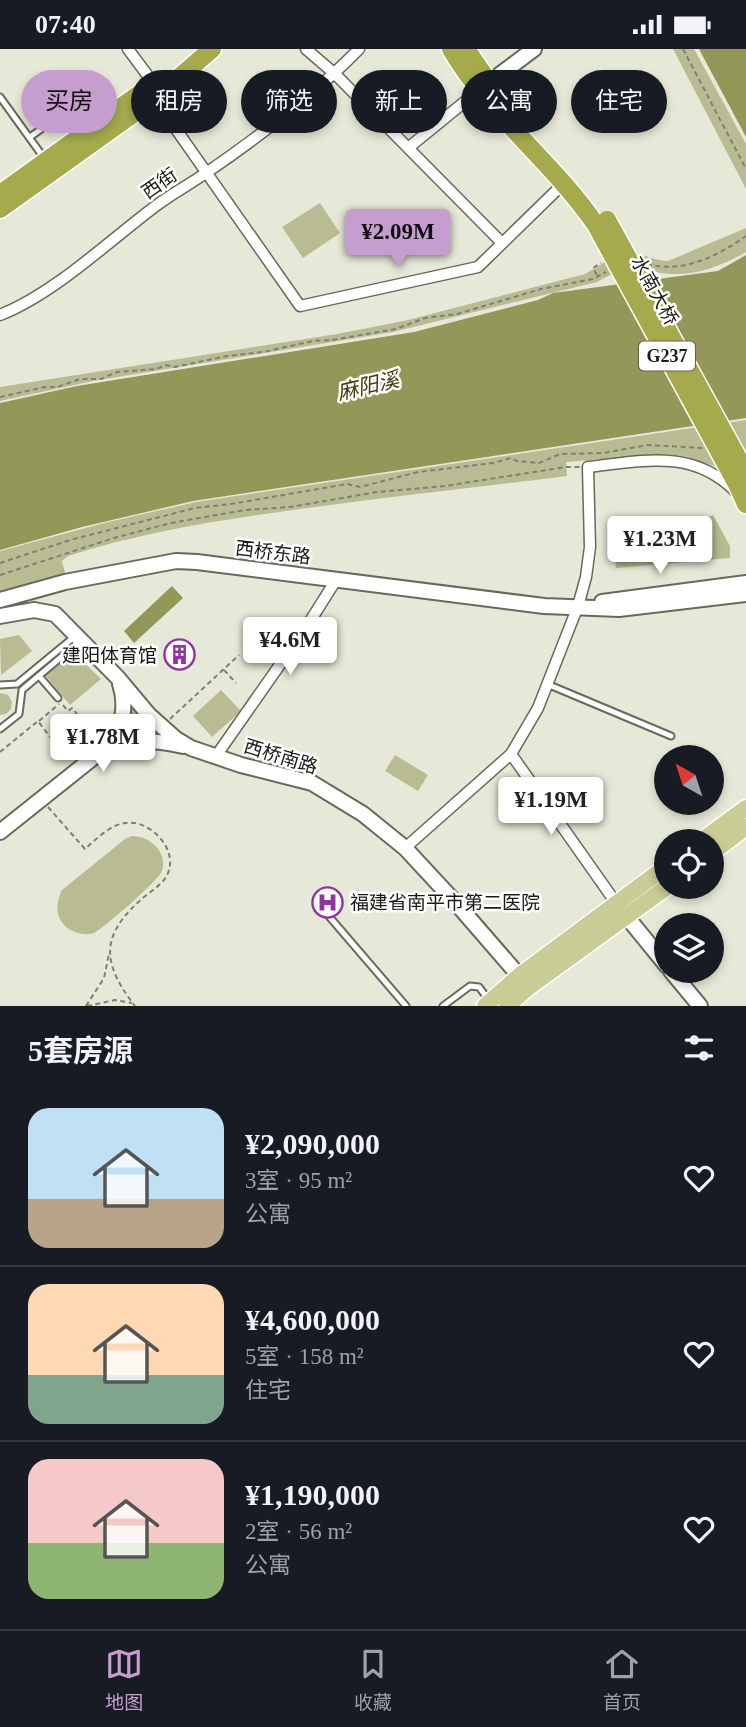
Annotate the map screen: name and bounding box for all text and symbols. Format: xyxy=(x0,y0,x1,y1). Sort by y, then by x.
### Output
text: 07:40 xyxy=(35,10,96,39)
chip: 买房 xyxy=(21,70,117,133)
chip: 租房 xyxy=(131,70,227,133)
chip: 筛选 xyxy=(241,70,337,133)
chip: 新上 xyxy=(351,70,447,133)
chip: 公寓 xyxy=(461,70,557,133)
chip: 住宅 xyxy=(571,70,667,133)
street label: 西街 xyxy=(138,164,181,203)
pin: ¥2.09M xyxy=(341,209,455,269)
text: ¥2.09M xyxy=(361,219,435,244)
street label: 水南大桥 xyxy=(627,252,682,329)
road number: G237 xyxy=(639,341,695,370)
water label: 麻阳溪 xyxy=(335,367,403,405)
pin: ¥1.23M xyxy=(603,517,717,576)
text: ¥1.23M xyxy=(623,526,697,551)
street label: 西桥东路 xyxy=(234,537,312,568)
pin: ¥4.6M xyxy=(241,617,339,677)
text: ¥4.6M xyxy=(259,627,321,652)
building icon: 建阳体育馆 xyxy=(163,638,197,672)
place label: 建阳体育馆 xyxy=(62,645,157,666)
pin: ¥1.78M xyxy=(46,715,160,774)
text: ¥1.78M xyxy=(66,724,140,749)
street label: 西桥南路 xyxy=(241,735,320,778)
north arrow xyxy=(654,745,724,815)
map controls xyxy=(654,745,724,983)
pin: ¥1.19M xyxy=(494,777,608,837)
text: ¥1.19M xyxy=(514,787,588,812)
button: locate xyxy=(654,829,724,899)
hospital icon: 福建省南平市第二医院 xyxy=(310,885,344,919)
place label: 福建省南平市第二医院 xyxy=(350,892,540,913)
button: layers xyxy=(654,913,724,983)
icon: filters xyxy=(680,1029,718,1067)
text: 5套房源 xyxy=(28,1034,133,1067)
text: ¥2,090,000 xyxy=(245,1127,380,1160)
icon: home xyxy=(84,1136,168,1220)
icon: heart xyxy=(680,1159,718,1197)
text: 3室 · 95 m² xyxy=(245,1168,352,1193)
text: 公寓 xyxy=(245,1202,291,1227)
text: ¥4,600,000 xyxy=(245,1303,380,1336)
icon: home xyxy=(84,1312,168,1396)
icon: heart xyxy=(680,1335,718,1373)
text: 5室 · 158 m² xyxy=(245,1344,364,1369)
text: 住宅 xyxy=(245,1378,291,1403)
text: ¥1,190,000 xyxy=(245,1478,380,1511)
icon: home xyxy=(84,1487,168,1571)
icon: heart xyxy=(680,1510,718,1548)
text: 2室 · 56 m² xyxy=(245,1519,352,1544)
text: 公寓 xyxy=(245,1553,291,1578)
tab: 地图 xyxy=(105,1645,143,1714)
tab: 收藏 xyxy=(354,1645,392,1714)
tab: 首页 xyxy=(603,1645,641,1714)

